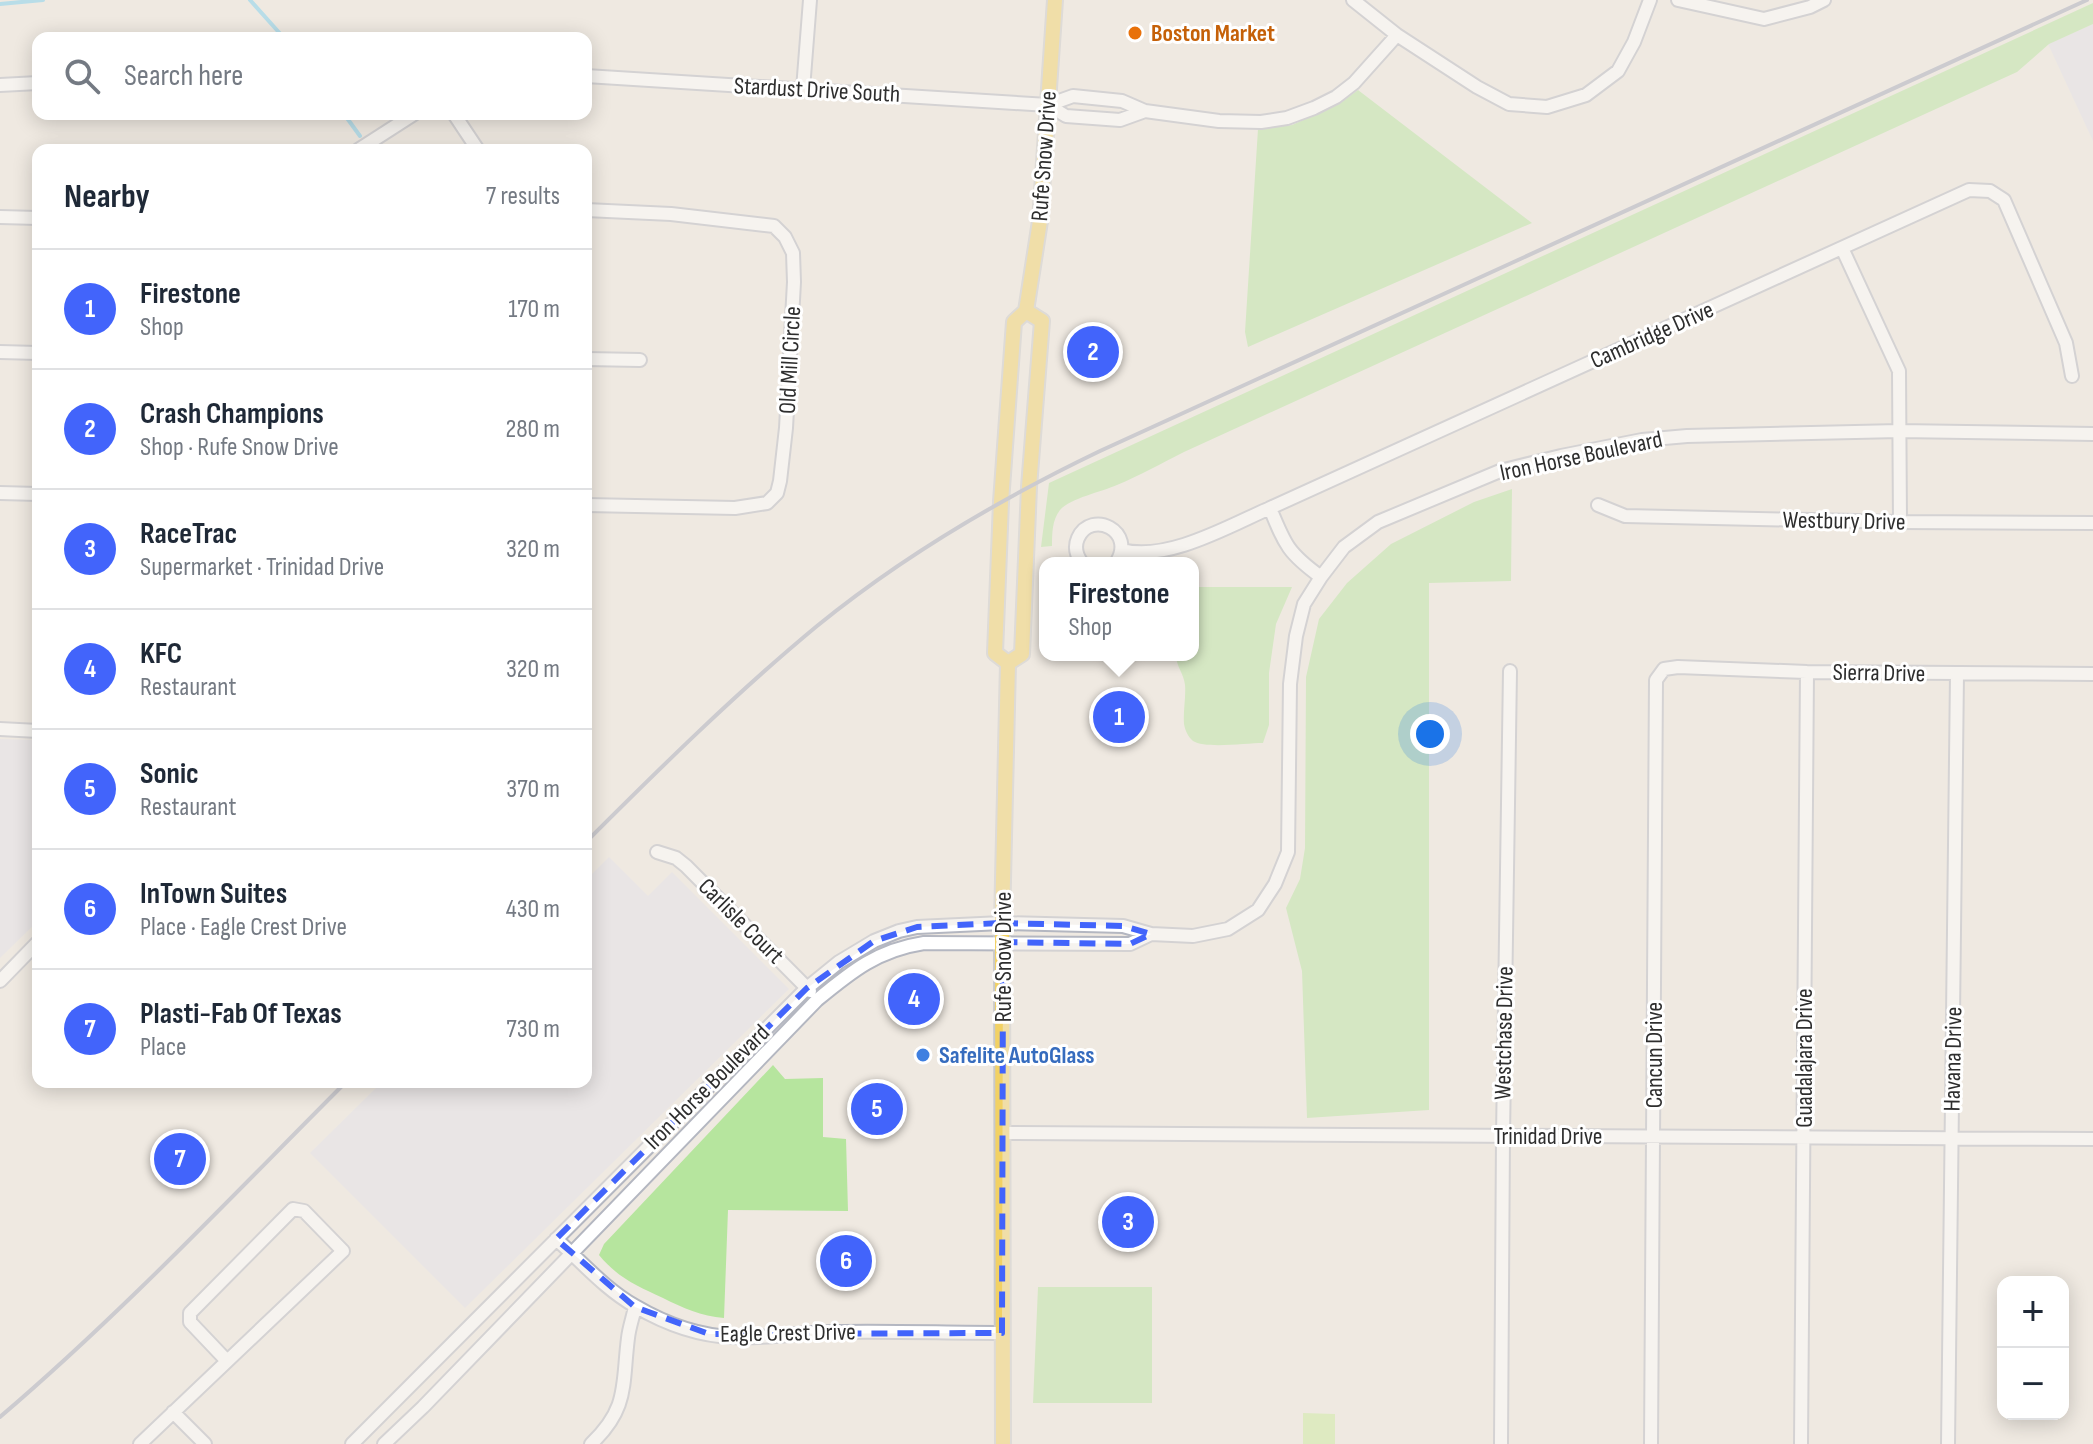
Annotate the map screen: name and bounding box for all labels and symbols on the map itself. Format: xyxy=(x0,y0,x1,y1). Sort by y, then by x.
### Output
place label: Boston Market xyxy=(1151,19,1275,48)
marker: Boston Market xyxy=(1126,24,1144,42)
street label: Stardust Drive South xyxy=(733,71,901,109)
street label: Rufe Snow Drive xyxy=(1025,90,1063,222)
street label: Cambridge Drive xyxy=(1586,295,1718,375)
street label: Old Mill Circle xyxy=(773,305,807,415)
pin: 2 xyxy=(1067,322,1119,382)
street label: Iron Horse Boulevard xyxy=(1497,425,1665,487)
street label: Westbury Drive xyxy=(1782,505,1906,537)
street label: Sierra Drive xyxy=(1832,658,1926,688)
pin: 1 xyxy=(1093,687,1145,747)
your location xyxy=(1410,714,1450,754)
street label: Carlisle Court xyxy=(692,872,790,970)
street label: Rufe Snow Drive xyxy=(989,892,1018,1022)
street label: Westchase Drive xyxy=(1488,966,1520,1100)
pin: 4 xyxy=(888,969,940,1029)
street label: Guadalajara Drive xyxy=(1790,988,1819,1128)
street label: Cancun Drive xyxy=(1640,1002,1669,1108)
street label: Havana Drive xyxy=(1938,1006,1968,1112)
street label: Iron Horse Boulevard xyxy=(638,1018,776,1156)
place label: Safelite AutoGlass xyxy=(939,1041,1094,1070)
marker: Safelite AutoGlass xyxy=(914,1046,932,1064)
pin: 5 xyxy=(851,1079,903,1139)
street label: Trinidad Drive xyxy=(1493,1122,1603,1151)
pin: 7 xyxy=(154,1129,206,1189)
pin: 3 xyxy=(1102,1192,1154,1252)
pin: 6 xyxy=(820,1231,872,1291)
street label: Eagle Crest Drive xyxy=(720,1317,856,1349)

